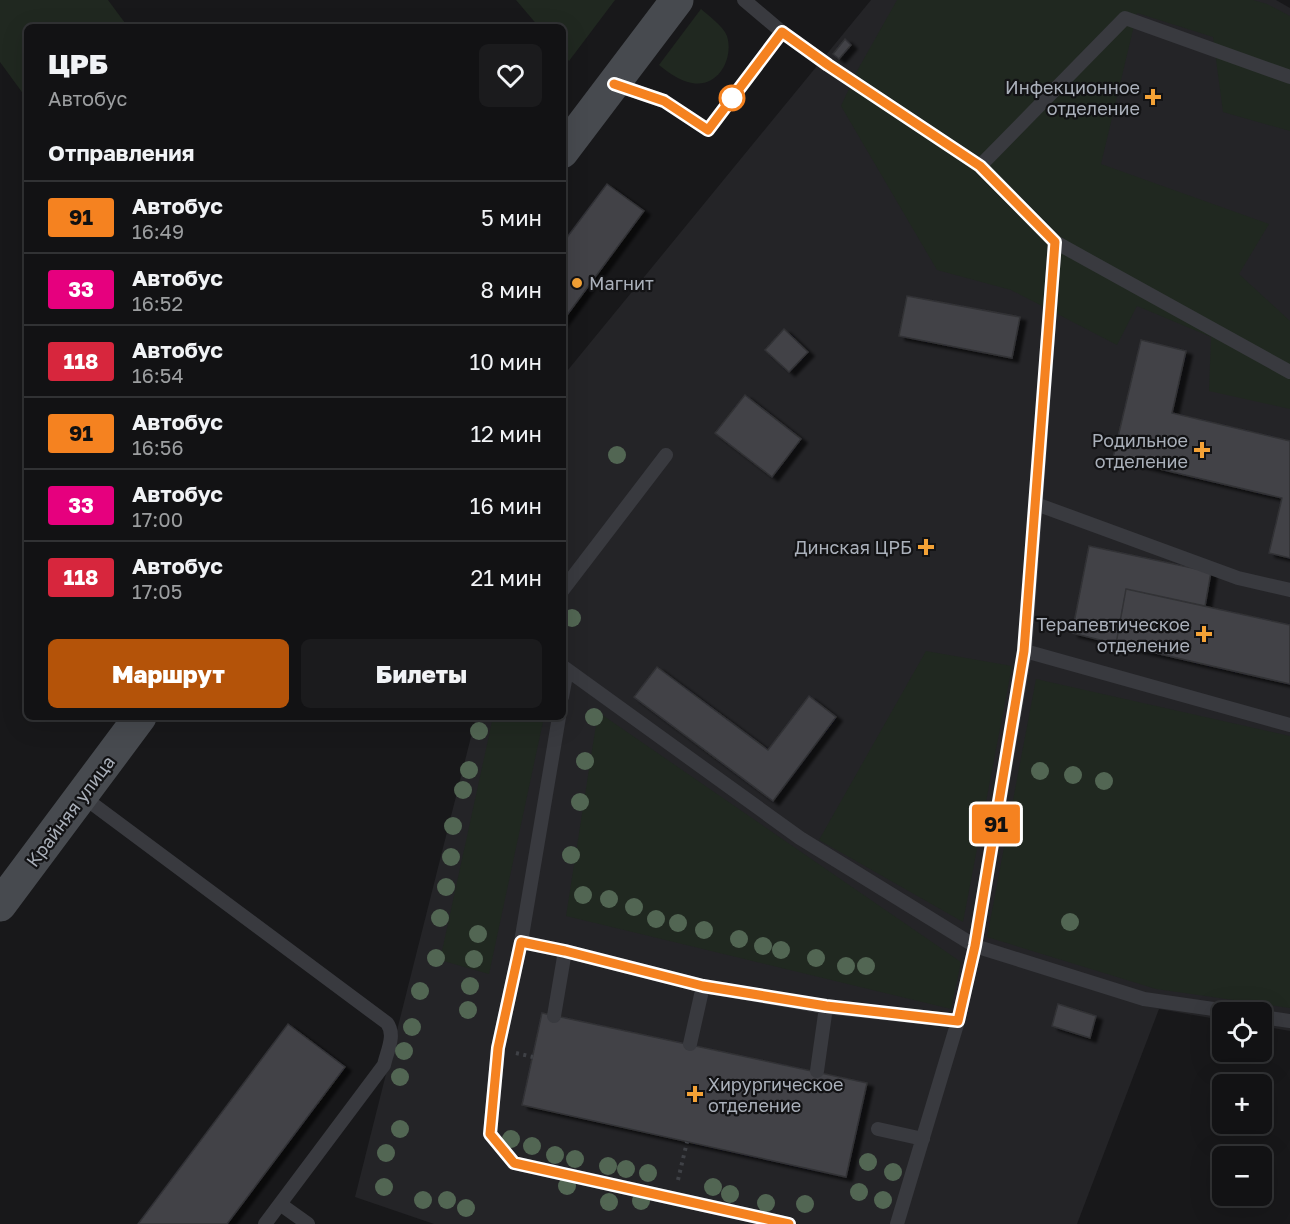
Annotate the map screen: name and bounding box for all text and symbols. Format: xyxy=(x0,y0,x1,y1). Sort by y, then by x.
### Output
button: heart xyxy=(479,44,542,107)
text: ЦРБ xyxy=(48,47,108,80)
place label: Инфекционное отделение xyxy=(1005,76,1140,119)
unlabelled marker xyxy=(719,85,745,111)
text: Автобус xyxy=(48,86,127,110)
marker: Инфекционное отделение xyxy=(1144,88,1162,106)
text: Отправления xyxy=(48,139,194,166)
text: Автобус xyxy=(132,192,223,219)
text: 91 xyxy=(69,204,93,230)
text: 5 мин xyxy=(481,204,542,231)
text: 16:49 xyxy=(132,219,184,243)
text: Автобус xyxy=(132,264,223,291)
place label: Магнит xyxy=(589,272,654,294)
text: 33 xyxy=(68,276,94,302)
text: 8 мин xyxy=(480,276,542,303)
marker: Магнит xyxy=(570,276,584,290)
text: 16:52 xyxy=(132,291,183,315)
text: Автобус xyxy=(132,336,223,363)
text: 118 xyxy=(63,348,99,374)
text: 10 мин xyxy=(470,348,542,375)
text: 16:54 xyxy=(132,363,184,387)
text: Автобус xyxy=(132,408,223,435)
text: 91 xyxy=(69,420,93,446)
text: 12 мин xyxy=(470,420,542,447)
place label: Родильное отделение xyxy=(1092,429,1188,472)
text: 16:56 xyxy=(132,435,184,459)
marker: Родильное отделение xyxy=(1193,441,1211,459)
text: Автобус xyxy=(132,480,223,507)
text: 33 xyxy=(68,492,94,518)
text: 16 мин xyxy=(470,492,542,519)
text: 17:00 xyxy=(132,507,183,531)
place label: Динская ЦРБ xyxy=(794,536,912,558)
marker: Динская ЦРБ xyxy=(917,538,935,556)
text: Автобус xyxy=(132,552,223,579)
text: 118 xyxy=(63,564,99,590)
text: 21 мин xyxy=(470,564,542,591)
text: 17:05 xyxy=(132,579,182,603)
place label: Терапевтическое отделение xyxy=(1036,613,1190,656)
marker: Терапевтическое отделение xyxy=(1195,625,1213,643)
button: Маршрут xyxy=(48,639,289,708)
button: Билеты xyxy=(301,639,542,708)
street label: Крайняя улица xyxy=(21,751,119,871)
line badge: 91 xyxy=(969,804,1023,844)
text: 91 xyxy=(984,811,1008,837)
map controls xyxy=(1212,1002,1272,1206)
button: locate xyxy=(1212,1002,1272,1062)
place label: Хирургическое отделение xyxy=(708,1073,843,1116)
button: + xyxy=(1212,1074,1272,1134)
marker: Хирургическое отделение xyxy=(686,1085,704,1103)
button: − xyxy=(1212,1146,1272,1206)

